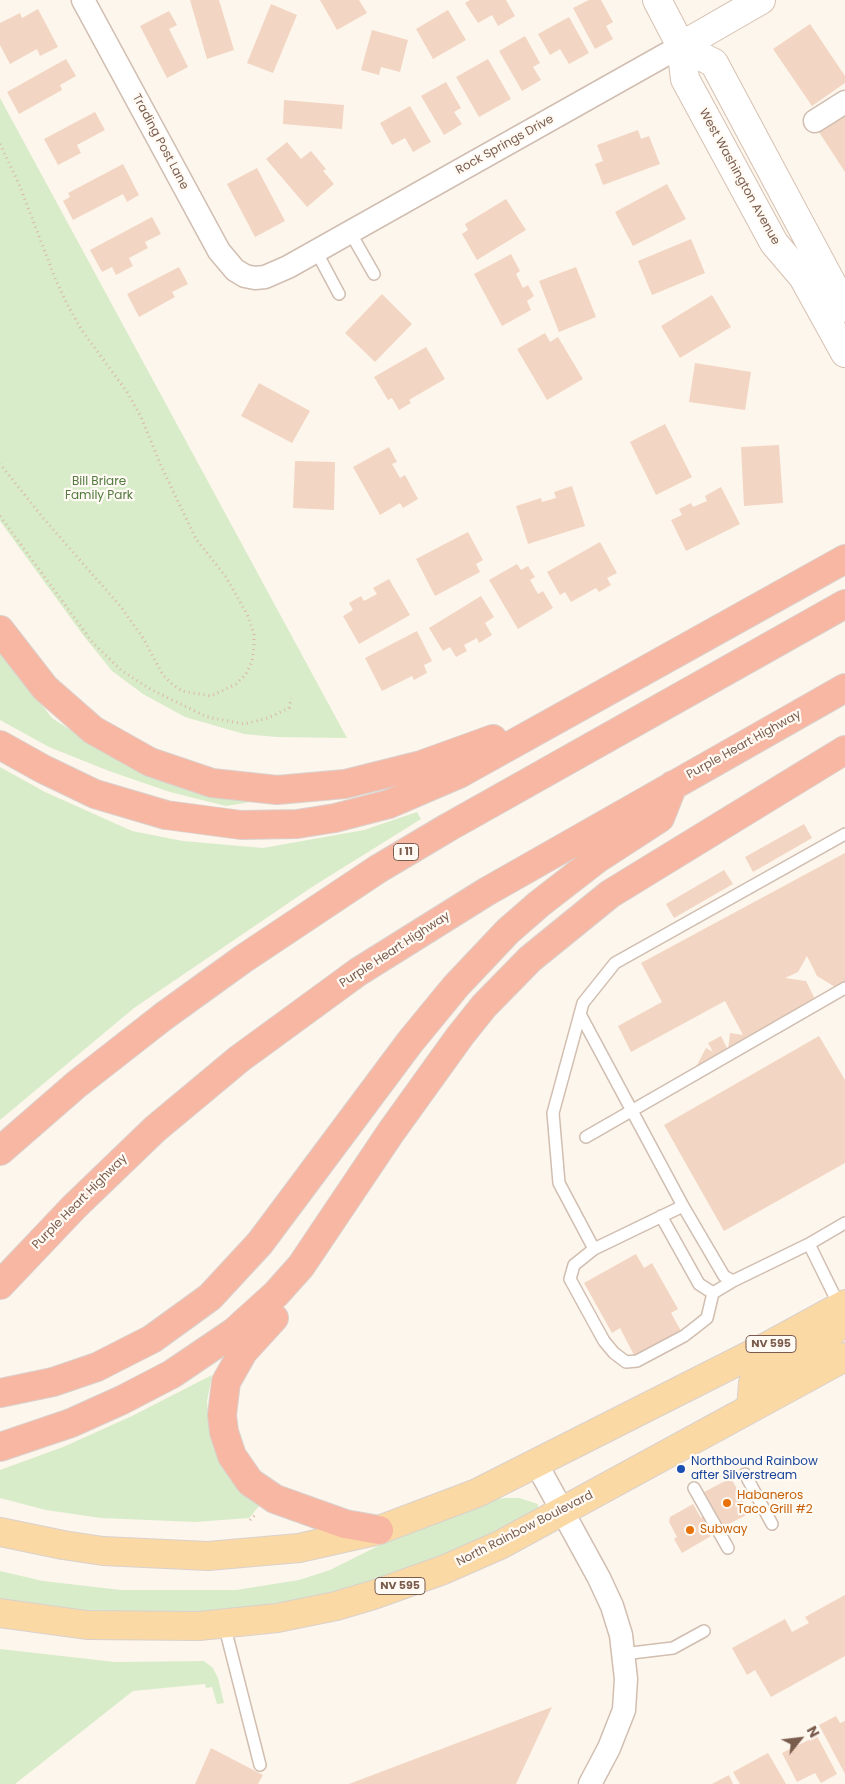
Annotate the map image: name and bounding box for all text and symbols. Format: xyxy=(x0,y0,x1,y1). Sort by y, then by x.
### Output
street label: Trading Post Lane xyxy=(129,92,191,192)
street label: West Washington Avenue xyxy=(695,106,783,248)
street label: Rock Springs Drive xyxy=(454,112,556,178)
park label: Bill Briare Family Park xyxy=(65,475,133,503)
street label: Purple Heart Highway xyxy=(684,708,804,782)
road number: I 11 xyxy=(394,844,418,860)
street label: Purple Heart Highway xyxy=(337,909,453,991)
street label: Purple Heart Highway xyxy=(29,1151,131,1253)
road number: NV 595 xyxy=(746,1336,796,1352)
place label: Northbound Rainbow after Silverstream xyxy=(691,1455,818,1483)
marker: Northbound Rainbow after Silverstream xyxy=(675,1463,687,1475)
street label: North Rainbow Boulevard xyxy=(454,1488,596,1570)
place label: Habaneros Taco Grill #2 xyxy=(737,1489,813,1517)
marker: Habaneros Taco Grill #2 xyxy=(721,1497,733,1509)
place label: Subway xyxy=(700,1523,748,1537)
marker: Subway xyxy=(684,1524,696,1536)
road number: NV 595 xyxy=(375,1578,425,1594)
north arrow xyxy=(775,1714,825,1764)
text: N xyxy=(802,1722,824,1741)

